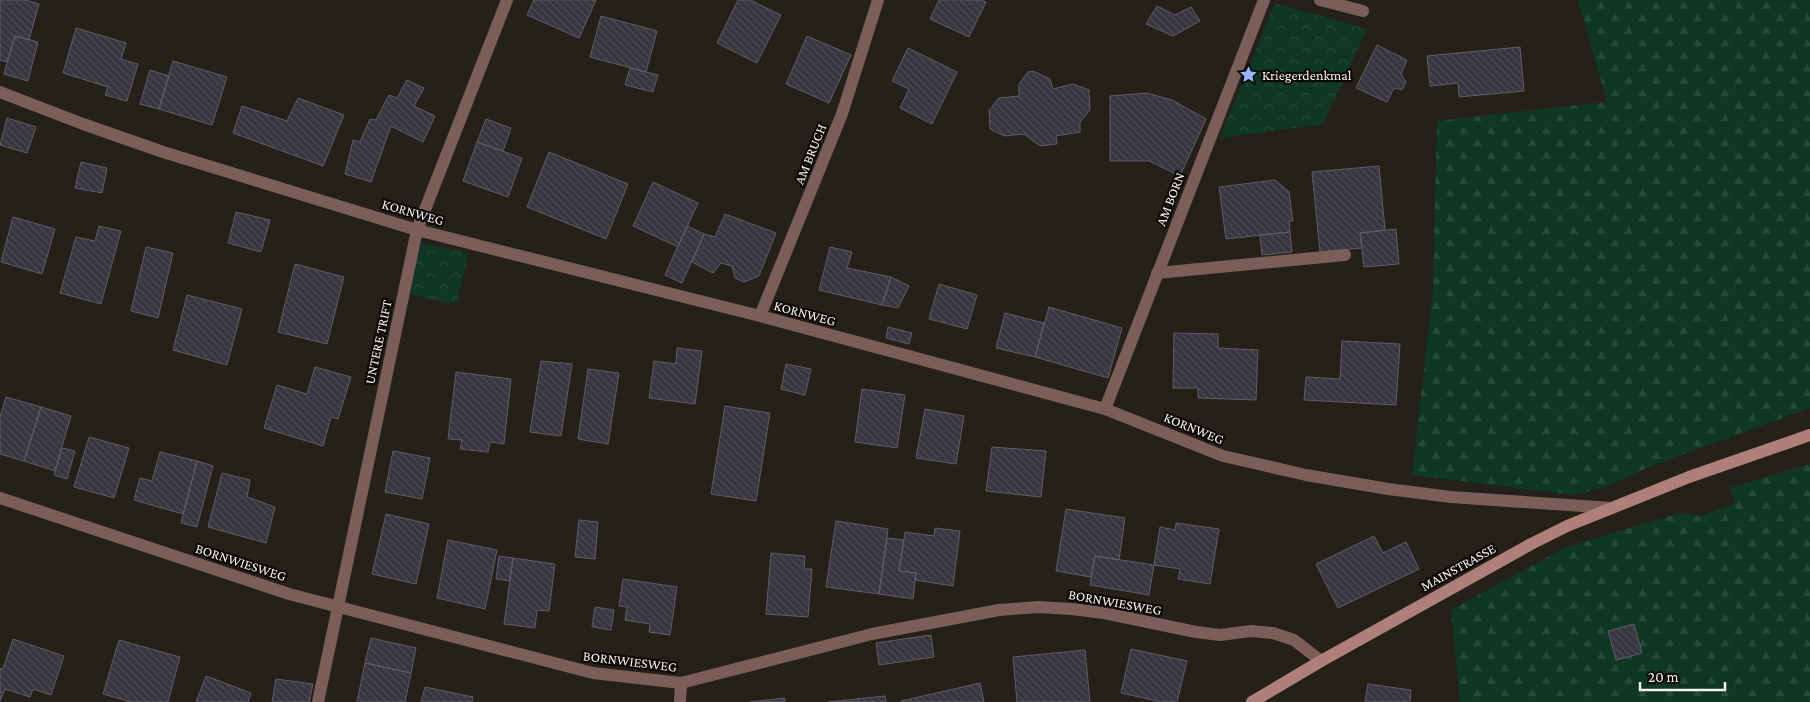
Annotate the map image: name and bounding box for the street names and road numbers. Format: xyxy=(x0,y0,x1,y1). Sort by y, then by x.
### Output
street label: AM BRUCH xyxy=(791,121,829,187)
street label: AM BORN xyxy=(1152,170,1188,228)
street label: KORNWEG xyxy=(380,196,446,228)
street label: KORNWEG xyxy=(772,297,838,329)
street label: UNTERE TRIFT xyxy=(361,298,395,386)
street label: KORNWEG xyxy=(1162,409,1227,447)
street label: BORNWIESWEG xyxy=(194,540,288,584)
street label: MAINSTRASSE xyxy=(1418,540,1499,594)
street label: BORNWIESWEG xyxy=(1067,586,1163,618)
street label: BORNWIESWEG xyxy=(582,647,678,675)

